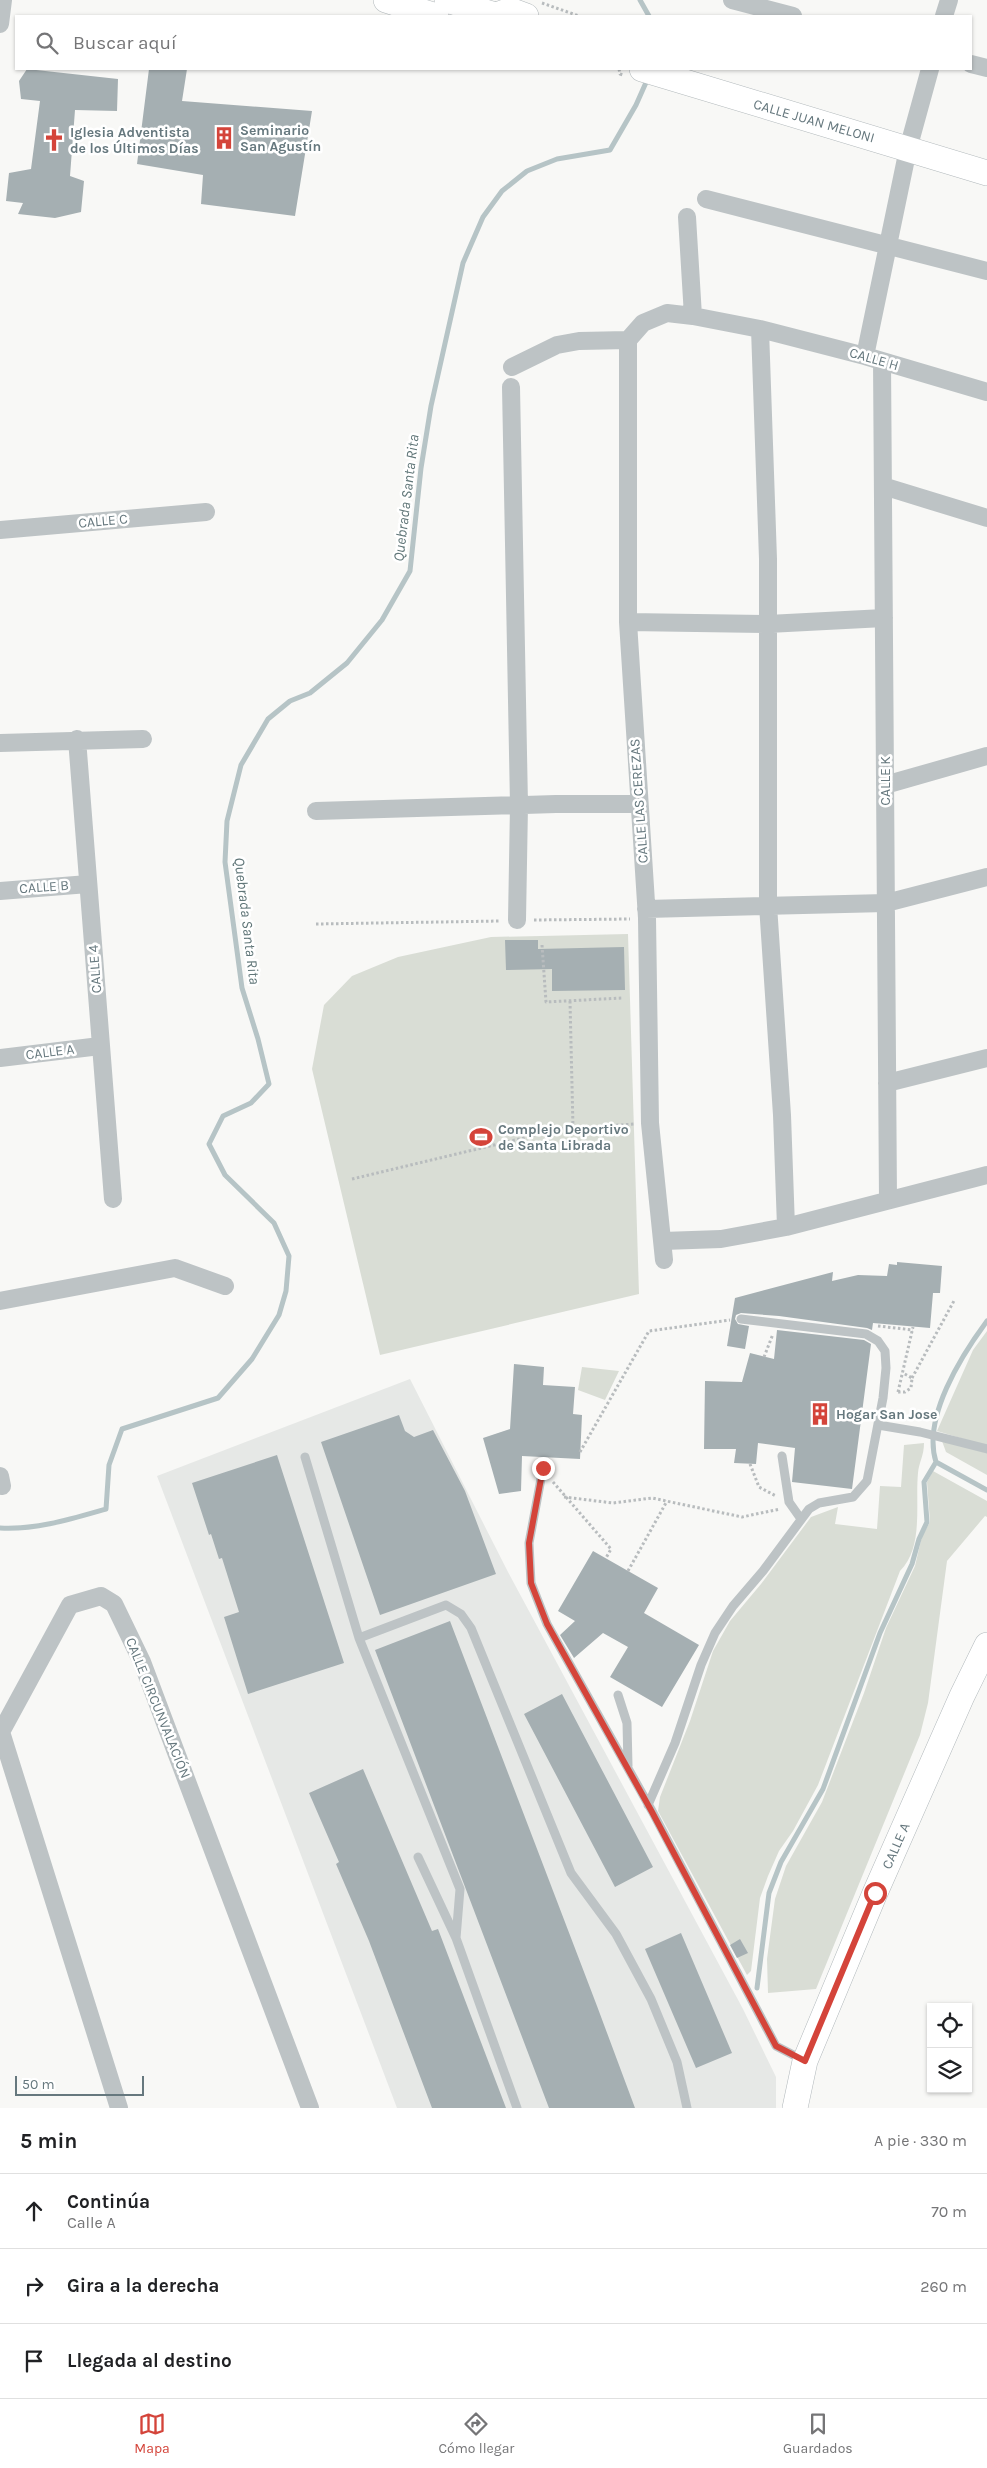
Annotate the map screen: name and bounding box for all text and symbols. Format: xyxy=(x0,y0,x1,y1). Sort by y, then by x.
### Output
search box xyxy=(15,15,972,70)
icon: search xyxy=(33,29,61,57)
text: Buscar aquí xyxy=(73,32,177,54)
street label: CALLE JUAN MELONI xyxy=(751,96,877,146)
place label: Seminario San Agustín xyxy=(240,122,321,155)
place label: Iglesia Adventista de los Últimos Días xyxy=(70,124,199,157)
building icon: Seminario San Agustín xyxy=(211,125,237,151)
church icon: Iglesia Adventista de los Últimos Días xyxy=(41,127,67,153)
street label: CALLE H xyxy=(847,344,901,374)
water label: Quebrada Santa Rita xyxy=(389,433,423,563)
street label: CALLE C xyxy=(78,510,128,532)
street label: CALLE LAS CEREZAS xyxy=(626,738,652,864)
street label: CALLE K xyxy=(877,756,894,806)
water label: Quebrada Santa Rita xyxy=(230,856,264,986)
street label: CALLE B xyxy=(19,877,69,897)
street label: CALLE 4 xyxy=(85,944,105,994)
street label: CALLE A xyxy=(25,1041,75,1063)
place label: Complejo Deportivo de Santa Librada xyxy=(498,1121,629,1154)
sports icon: Complejo Deportivo de Santa Librada xyxy=(468,1124,494,1150)
building icon: Hogar San Jose xyxy=(807,1401,833,1427)
place label: Hogar San Jose xyxy=(836,1406,938,1423)
route end xyxy=(532,1457,555,1480)
street label: CALLE CIRCUNVALACIÓN xyxy=(122,1635,194,1781)
street label: CALLE A xyxy=(878,1820,914,1872)
route start xyxy=(864,1882,887,1905)
map controls xyxy=(927,2003,972,2093)
button: locate xyxy=(927,2003,972,2048)
button: layers xyxy=(927,2048,972,2093)
scale bar xyxy=(15,2073,144,2096)
text: 50 m xyxy=(22,2076,55,2093)
text: 5 min xyxy=(20,2129,77,2153)
text: A pie · 330 m xyxy=(874,2131,967,2150)
text: Continúa xyxy=(67,2191,150,2213)
icon: ahead xyxy=(20,2197,48,2225)
text: 70 m xyxy=(931,2202,967,2221)
text: Calle A xyxy=(67,2213,116,2232)
icon: right xyxy=(20,2272,48,2300)
text: Gira a la derecha xyxy=(67,2275,219,2297)
text: 260 m xyxy=(920,2277,967,2296)
icon: arrive xyxy=(20,2347,48,2375)
text: Llegada al destino xyxy=(67,2350,232,2372)
tab: Mapa xyxy=(134,2410,170,2457)
tab: Cómo llegar xyxy=(438,2410,514,2457)
tab: Guardados xyxy=(783,2410,853,2457)

